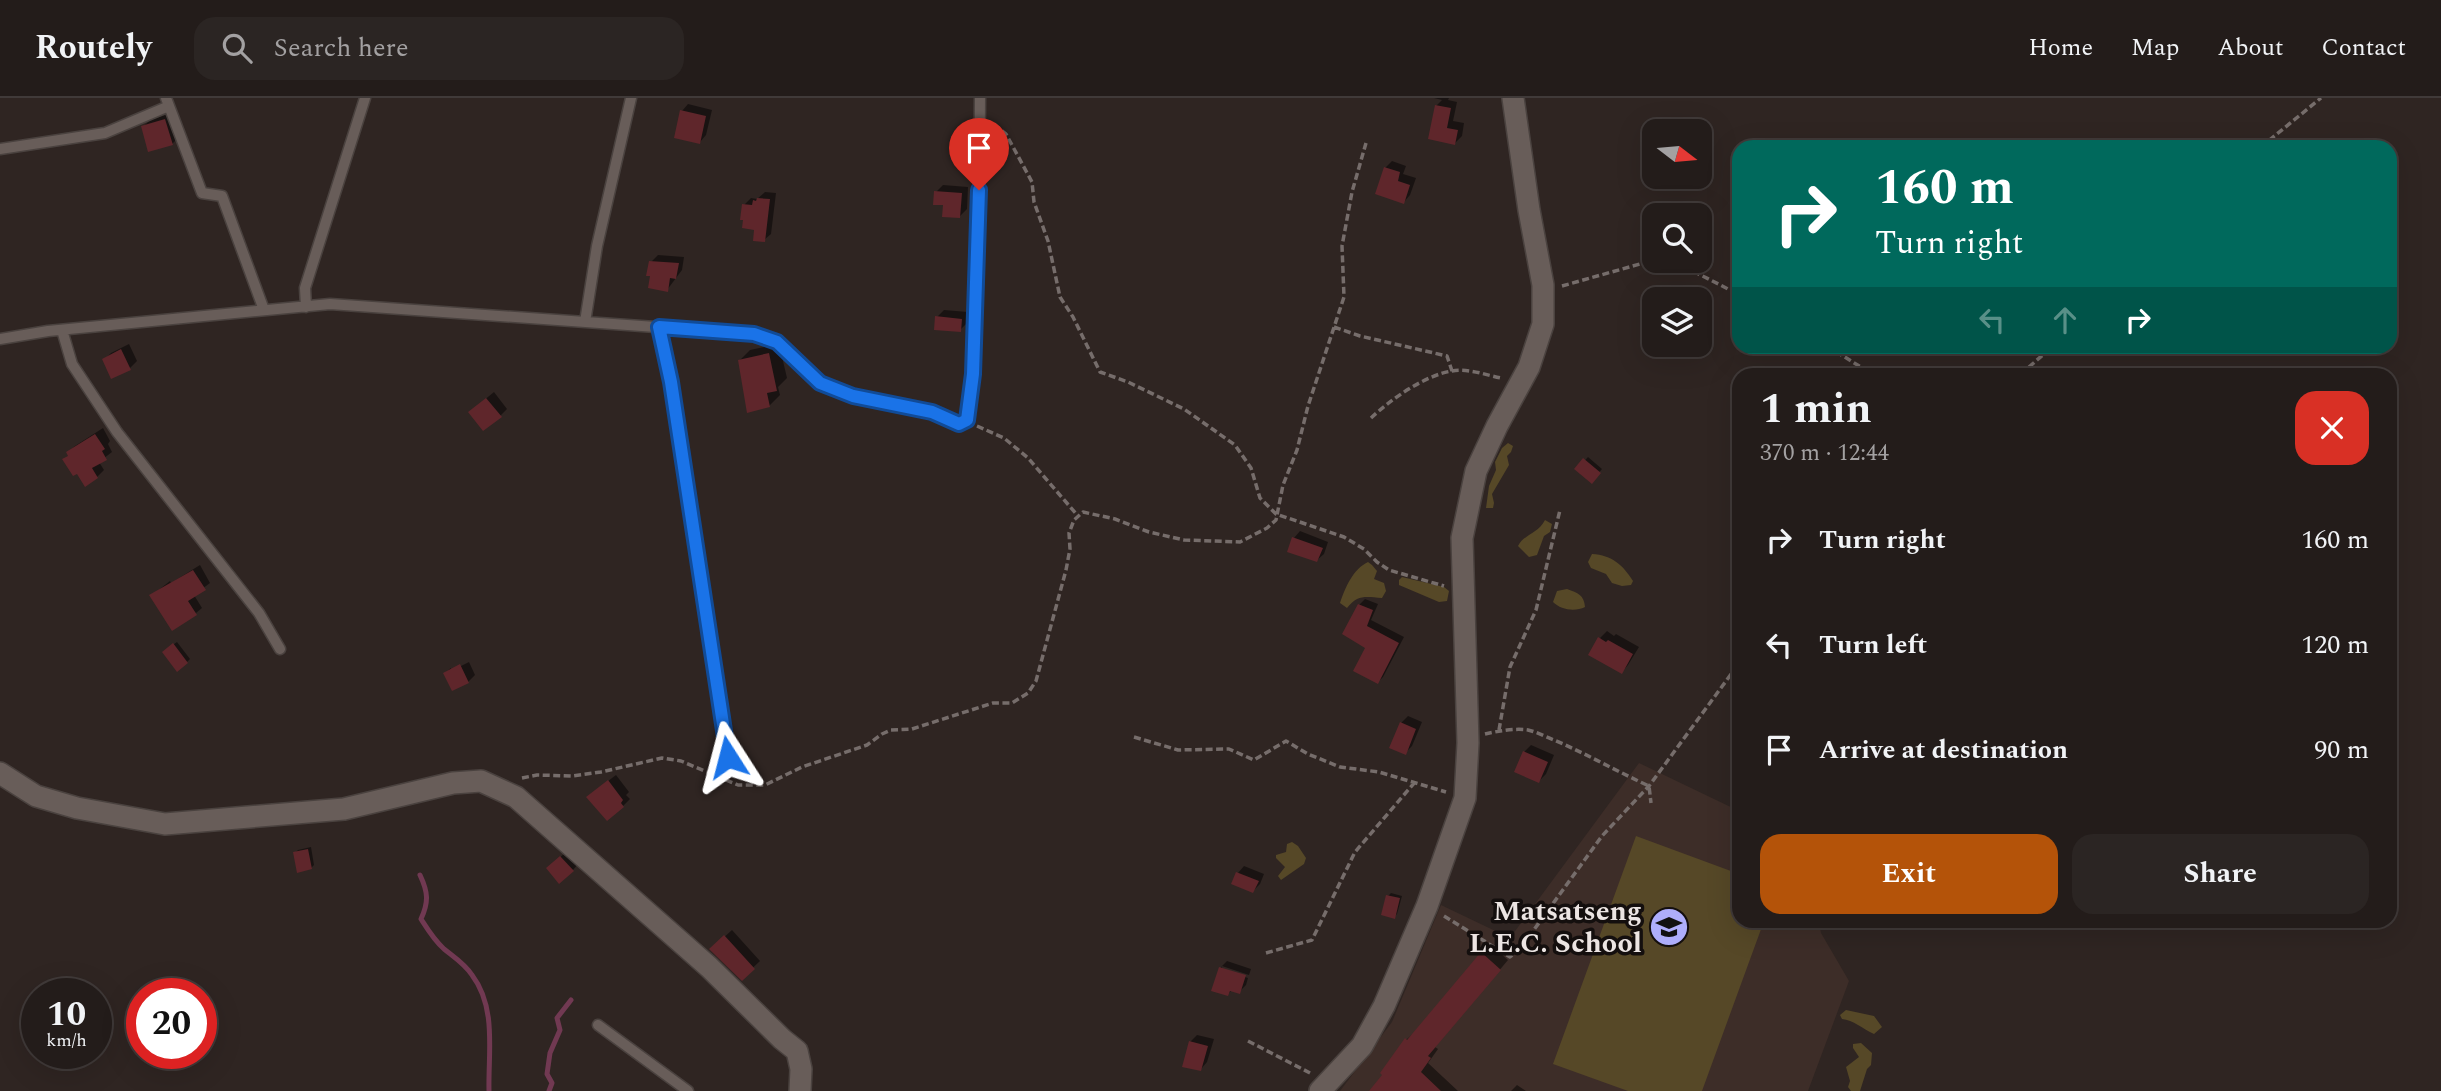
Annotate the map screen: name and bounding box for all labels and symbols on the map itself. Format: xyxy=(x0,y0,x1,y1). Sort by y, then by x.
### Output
pin xyxy=(949,118,1009,190)
north arrow xyxy=(1642,119,1712,189)
position arrow xyxy=(691,720,765,794)
place label: Matsatseng L.E.C. School xyxy=(1469,890,1642,965)
school or university icon: Matsatseng L.E.C. School xyxy=(1648,906,1690,948)
speed limit sign: 20 xyxy=(126,978,217,1069)

